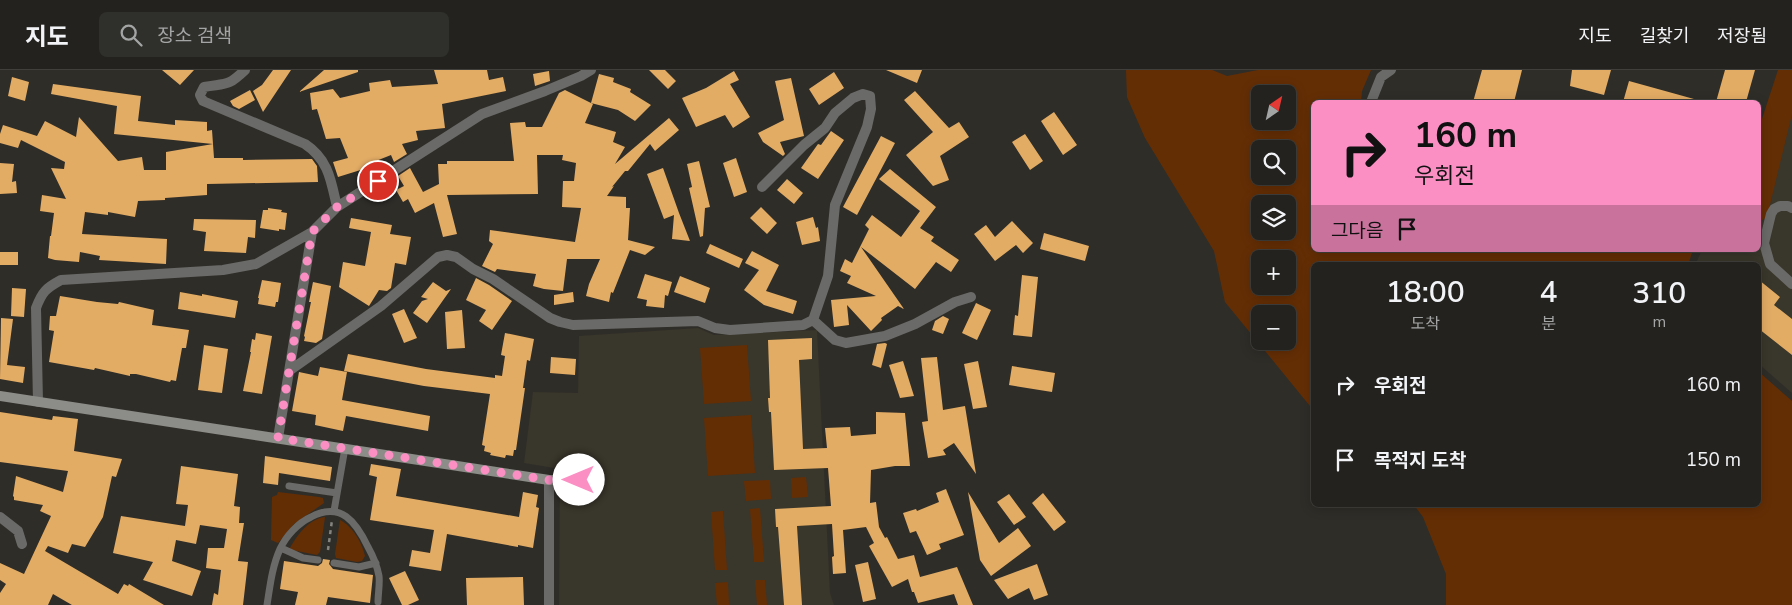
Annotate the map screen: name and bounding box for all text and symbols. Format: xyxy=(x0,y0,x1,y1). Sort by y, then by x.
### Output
search box xyxy=(99,12,449,57)
text: 지도 xyxy=(25,21,69,53)
icon: search xyxy=(117,21,145,49)
text: 장소 검색 xyxy=(157,23,232,49)
text: 지도 xyxy=(1579,24,1612,48)
text: 길찾기 xyxy=(1640,24,1689,48)
text: 저장됨 xyxy=(1717,24,1767,48)
north arrow xyxy=(1251,85,1296,130)
map controls xyxy=(1251,85,1296,350)
text: 160 m xyxy=(1414,112,1517,159)
icon: right xyxy=(1331,120,1396,185)
button: search xyxy=(1251,140,1296,185)
pin xyxy=(357,160,399,202)
text: 우회전 xyxy=(1414,161,1475,191)
icon: arrive xyxy=(364,167,392,195)
button: layers xyxy=(1251,195,1296,240)
icon: arrive xyxy=(1393,215,1421,243)
text: 그다음 xyxy=(1331,218,1383,244)
button: + xyxy=(1251,250,1296,295)
text: 18:00 xyxy=(1386,272,1465,313)
text: 4 xyxy=(1540,272,1558,313)
text: 310 xyxy=(1632,273,1686,314)
button: − xyxy=(1251,305,1296,350)
text: m xyxy=(1652,311,1666,333)
text: 도착 xyxy=(1411,313,1440,335)
text: 분 xyxy=(1541,313,1556,335)
icon: right xyxy=(1331,371,1359,399)
text: 160 m xyxy=(1686,372,1741,398)
text: 우회전 xyxy=(1374,373,1426,399)
icon: arrive xyxy=(1331,446,1359,474)
text: 150 m xyxy=(1686,447,1741,473)
text: 목적지 도착 xyxy=(1374,448,1467,474)
position arrow xyxy=(552,453,604,505)

